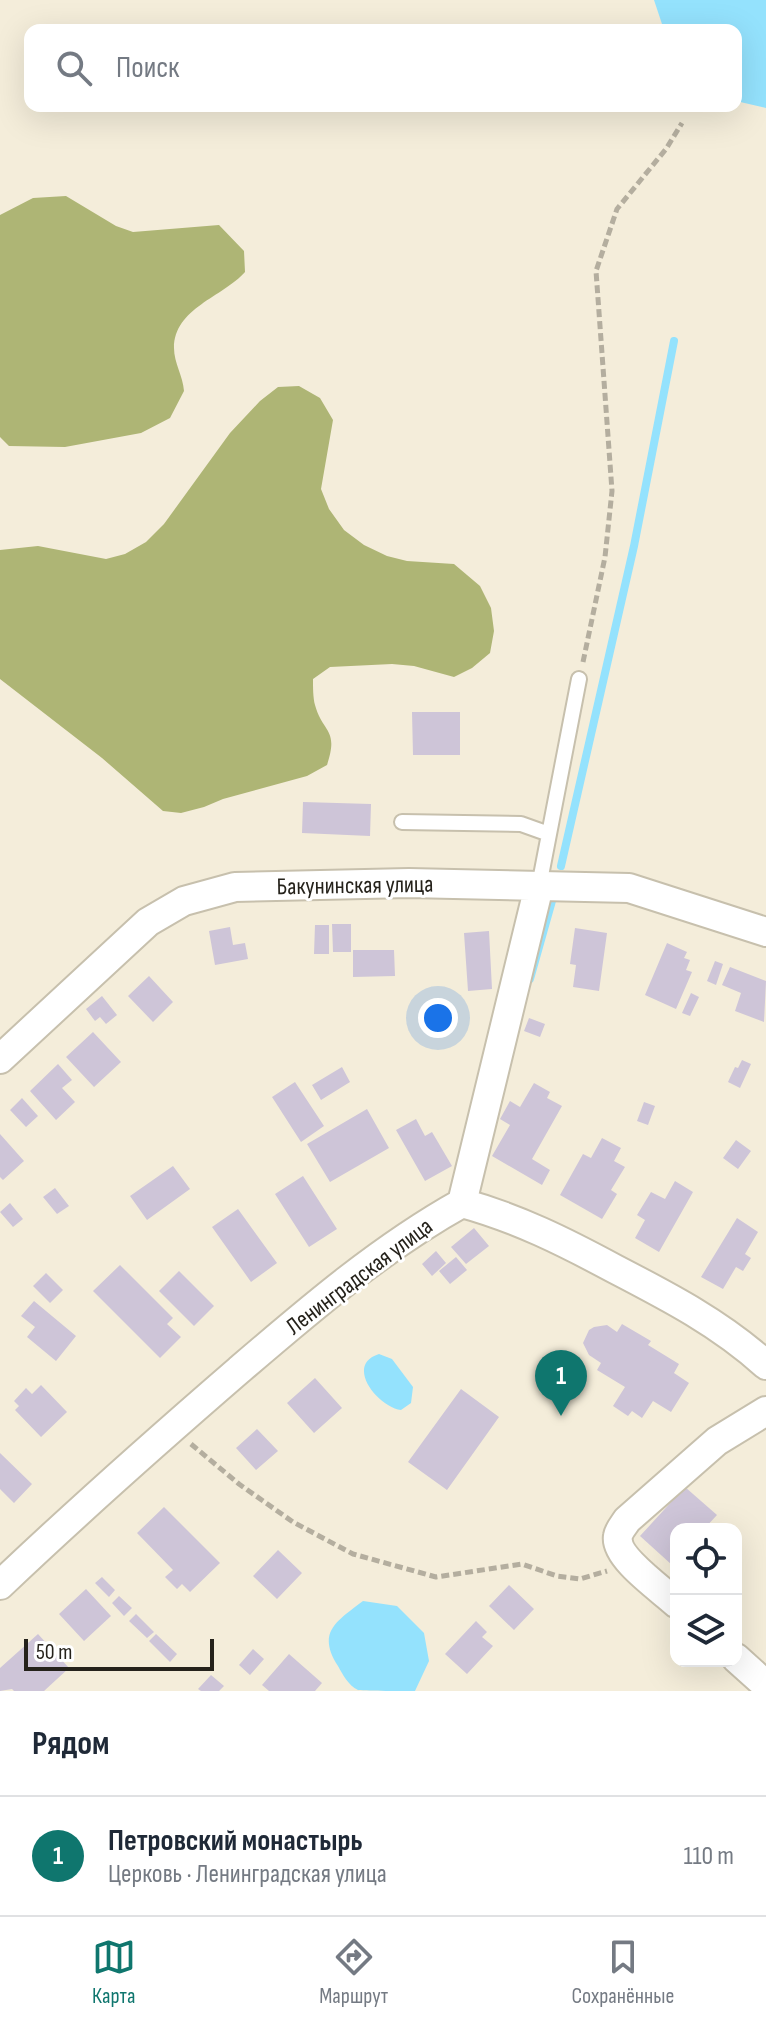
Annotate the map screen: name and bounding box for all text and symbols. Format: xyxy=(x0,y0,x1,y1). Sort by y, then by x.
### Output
search box xyxy=(24,24,742,112)
icon: search xyxy=(52,46,96,90)
text: Поиск xyxy=(116,50,179,86)
street label: Бакунинская улица xyxy=(276,870,434,901)
your location xyxy=(418,998,458,1038)
street label: Ленинградская улица xyxy=(280,1212,438,1341)
pin: 1 xyxy=(535,1350,587,1416)
map controls xyxy=(670,1523,742,1667)
button: locate xyxy=(670,1523,742,1595)
button: layers xyxy=(670,1595,742,1667)
scale bar xyxy=(24,1635,214,1671)
text: 50 m xyxy=(36,1639,72,1666)
text: Рядом xyxy=(32,1723,110,1764)
text: Петровский монастырь xyxy=(108,1823,363,1859)
text: 1 xyxy=(53,1841,63,1872)
text: 110 m xyxy=(683,1841,734,1872)
text: Церковь · Ленинградская улица xyxy=(108,1859,387,1890)
tab: Карта xyxy=(92,1935,136,2010)
tab: Маршрут xyxy=(319,1935,388,2010)
tab: Сохранённые xyxy=(572,1935,674,2010)

